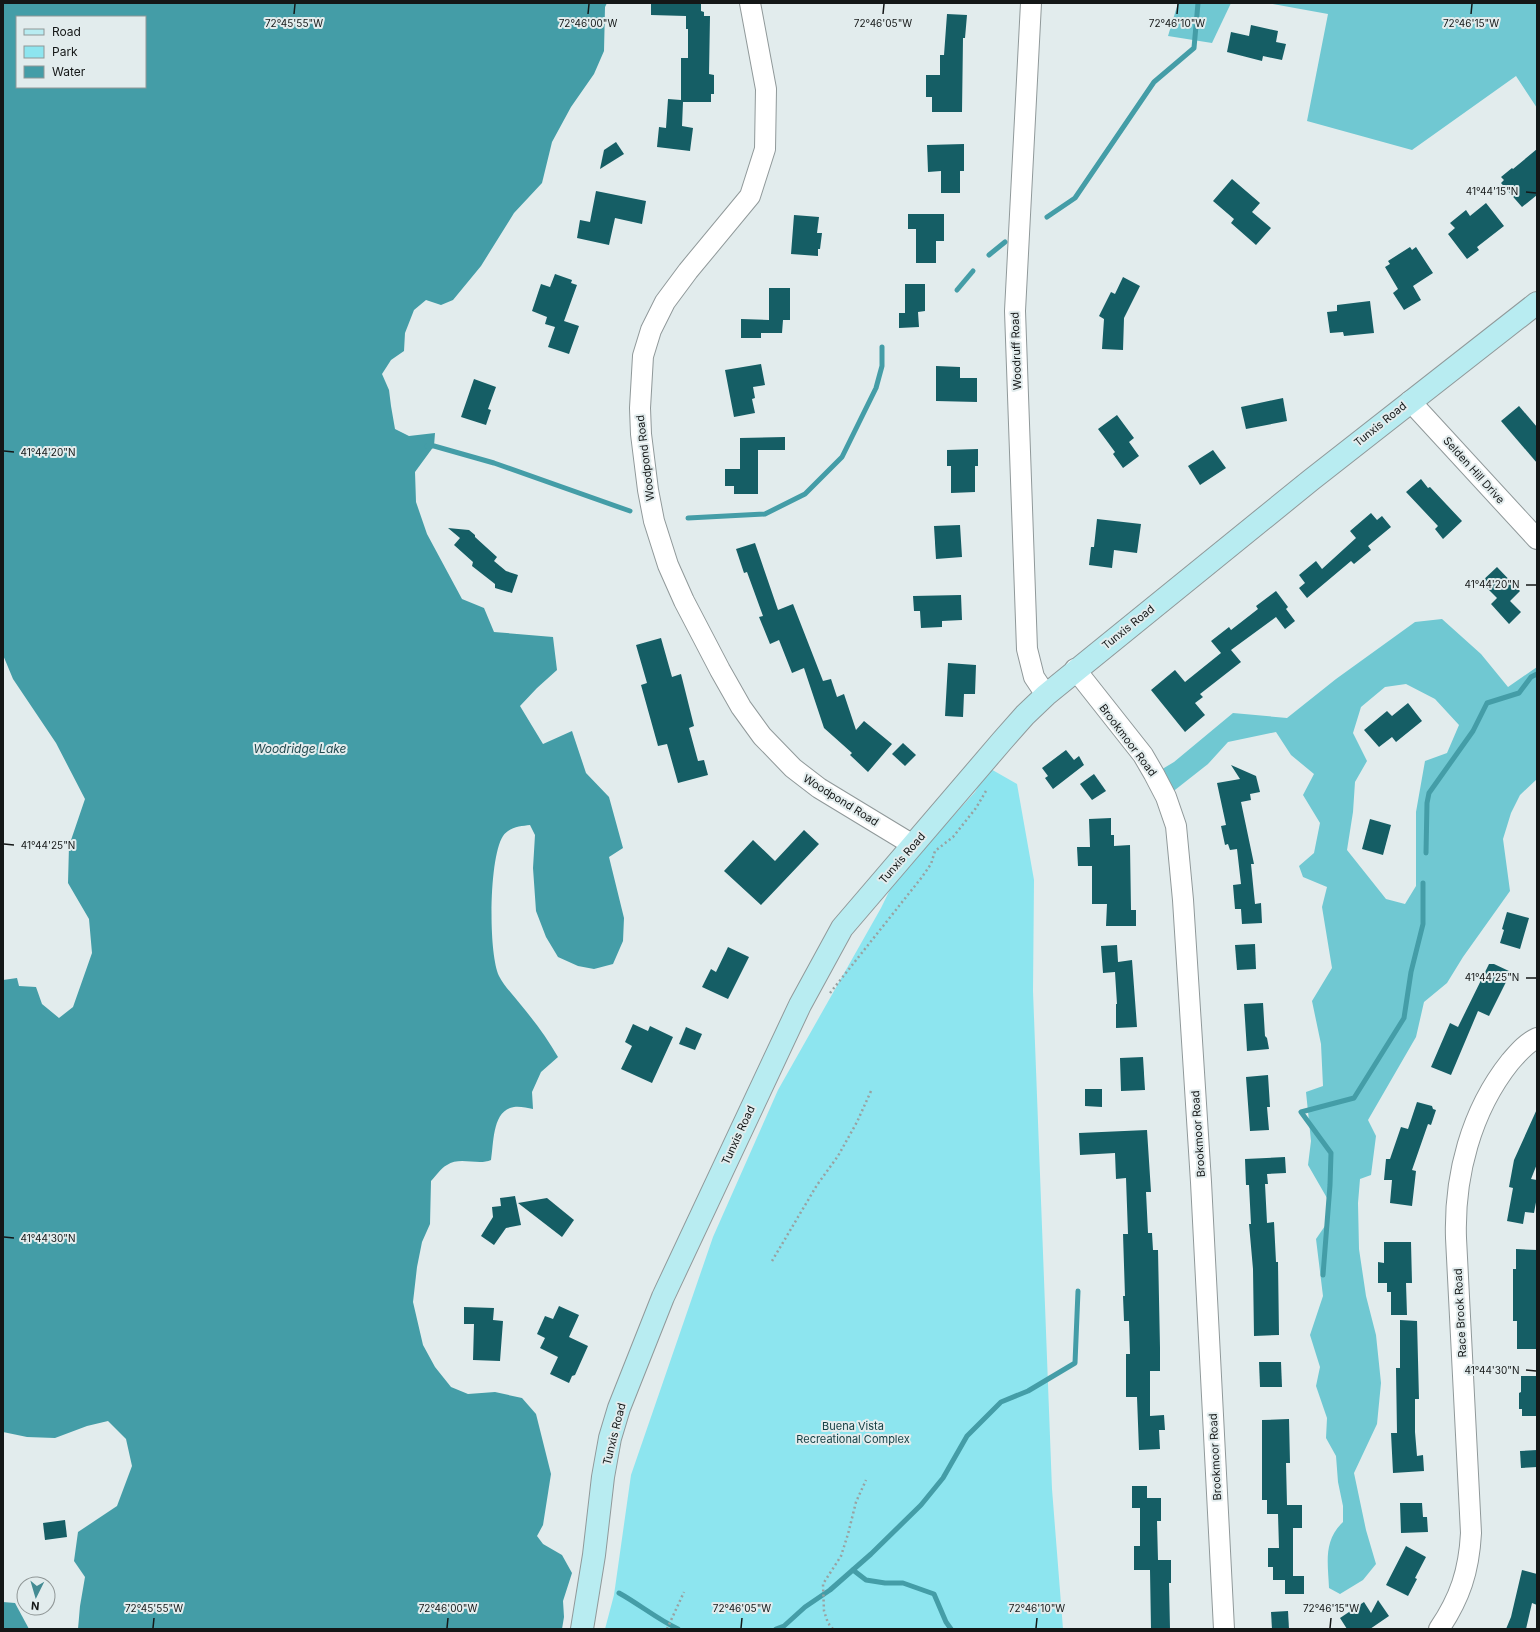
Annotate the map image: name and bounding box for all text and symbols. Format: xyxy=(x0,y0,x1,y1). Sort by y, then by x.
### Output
legend xyxy=(16,16,146,88)
text: 72°45'55"W xyxy=(265,17,323,29)
text: 72°46'00"W xyxy=(559,17,617,29)
text: 72°46'05"W xyxy=(854,17,912,29)
text: 72°46'10"W xyxy=(1149,17,1205,29)
text: 72°46'15"W xyxy=(1443,17,1499,29)
text: Road xyxy=(52,24,81,39)
text: Park xyxy=(52,44,78,59)
text: Water xyxy=(52,64,86,79)
text: 41°44'15"N xyxy=(1466,185,1518,197)
street label: Woodruff Road xyxy=(1008,312,1024,390)
street label: Tunxis Road xyxy=(1351,399,1409,449)
street label: Woodpond Road xyxy=(633,414,657,502)
street label: Selden Hill Drive xyxy=(1440,434,1508,506)
text: 41°44'20"N xyxy=(21,446,75,458)
text: 41°44'20"N xyxy=(1465,578,1519,590)
street label: Tunxis Road xyxy=(1099,602,1157,652)
street label: Brookmoor Road xyxy=(1096,701,1160,779)
water label: Woodridge Lake xyxy=(254,741,347,756)
street label: Woodpond Road xyxy=(801,771,881,829)
street label: Tunxis Road xyxy=(876,829,928,887)
text: 41°44'25"N xyxy=(21,839,75,851)
text: 41°44'25"N xyxy=(1465,971,1519,983)
street label: Brookmoor Road xyxy=(1188,1090,1208,1178)
street label: Tunxis Road xyxy=(718,1103,758,1167)
text: 41°44'30"N xyxy=(20,1232,76,1244)
street label: Race Brook Road xyxy=(1451,1268,1469,1358)
text: 41°44'30"N xyxy=(1464,1364,1520,1376)
street label: Tunxis Road xyxy=(600,1402,628,1466)
street label: Brookmoor Road xyxy=(1206,1413,1224,1501)
park label: Buena Vista Recreational Complex xyxy=(796,1419,910,1446)
north arrow xyxy=(16,1576,56,1616)
text: N xyxy=(30,1599,40,1613)
text: 72°45'55"W xyxy=(125,1602,183,1614)
text: 72°46'00"W xyxy=(419,1602,477,1614)
text: 72°46'05"W xyxy=(713,1602,771,1614)
text: 72°46'10"W xyxy=(1009,1602,1065,1614)
text: 72°46'15"W xyxy=(1303,1602,1359,1614)

